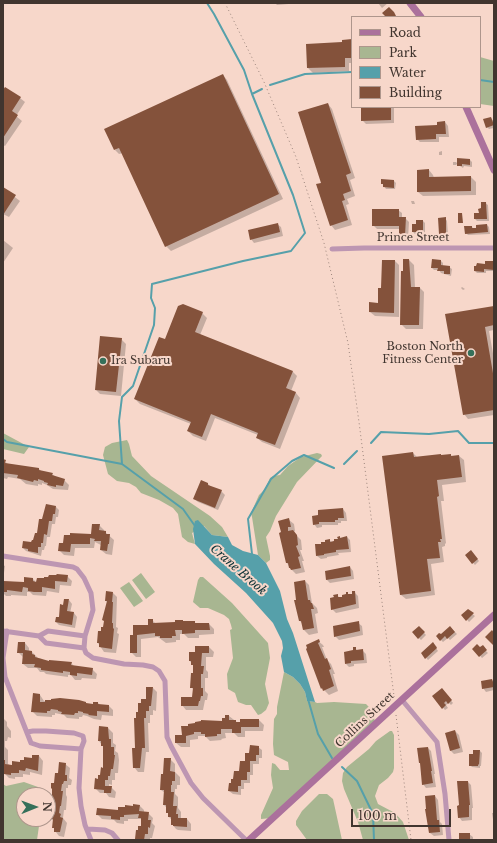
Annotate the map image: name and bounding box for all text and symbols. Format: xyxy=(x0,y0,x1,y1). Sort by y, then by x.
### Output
legend xyxy=(351,16,481,108)
text: Road xyxy=(389,25,421,40)
text: Park xyxy=(389,45,417,60)
text: Water xyxy=(389,65,426,80)
text: Building xyxy=(389,85,442,100)
street label: Prince Street xyxy=(377,231,449,245)
place label: Boston North Fitness Center xyxy=(382,340,463,366)
marker: Boston North Fitness Center xyxy=(466,348,476,358)
place label: Ira Subaru xyxy=(111,354,170,368)
marker: Ira Subaru xyxy=(98,356,108,366)
water label: Crane Brook xyxy=(207,542,269,598)
street label: Collins Street xyxy=(333,689,397,751)
north arrow xyxy=(16,787,56,827)
scale bar xyxy=(353,801,453,827)
text: N xyxy=(40,802,54,812)
text: 100 m xyxy=(358,808,397,823)

